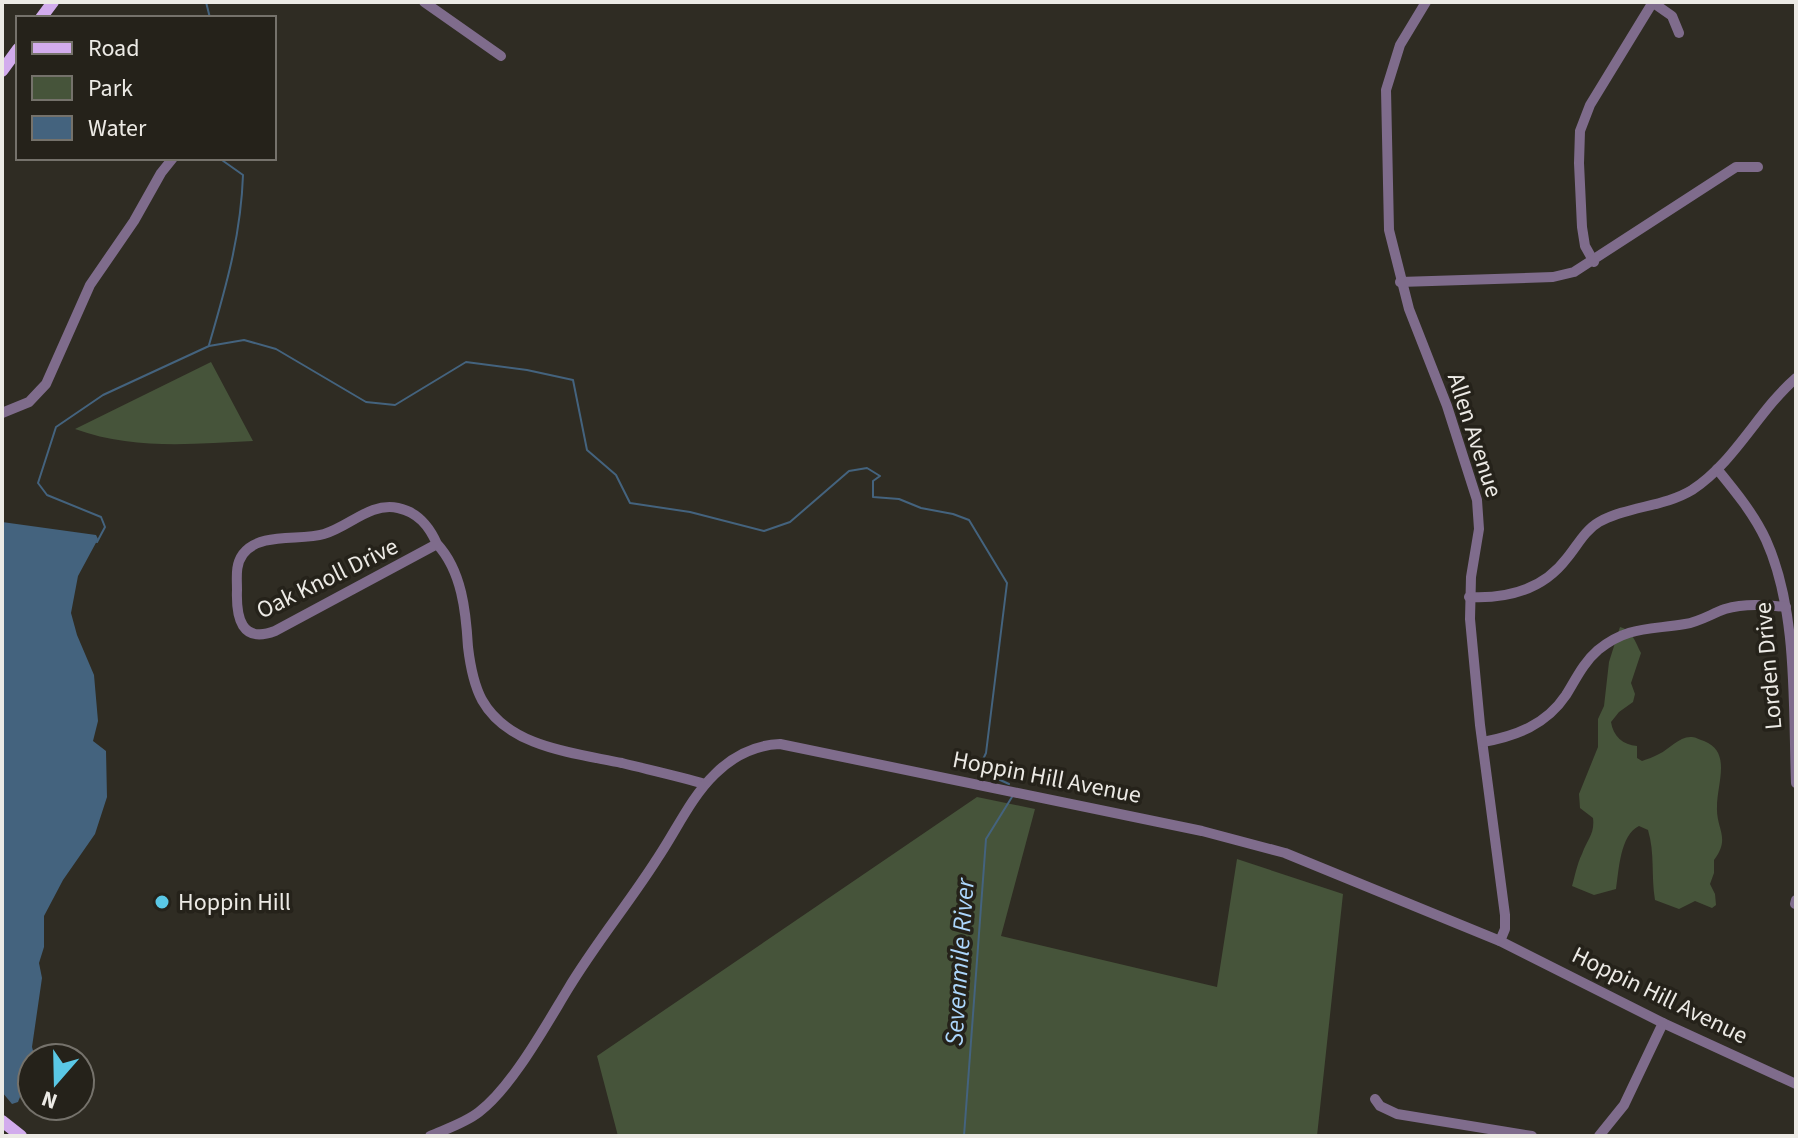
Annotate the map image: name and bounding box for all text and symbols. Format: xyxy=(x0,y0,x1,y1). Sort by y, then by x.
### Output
legend xyxy=(16,16,276,160)
text: Road xyxy=(88,31,140,66)
text: Park xyxy=(88,71,133,106)
text: Water xyxy=(88,111,147,146)
street label: Allen Avenue xyxy=(1438,368,1511,502)
street label: Oak Knoll Drive xyxy=(250,529,404,628)
street label: Lorden Drive xyxy=(1746,601,1791,731)
street label: Hoppin Hill Avenue xyxy=(949,742,1144,813)
water label: Sevenmile River xyxy=(935,876,984,1047)
place label: Hoppin Hill xyxy=(178,885,291,920)
marker: Hoppin Hill xyxy=(153,893,171,911)
street label: Hoppin Hill Avenue xyxy=(1566,938,1754,1053)
north arrow xyxy=(16,1042,96,1122)
text: N xyxy=(37,1082,62,1117)

